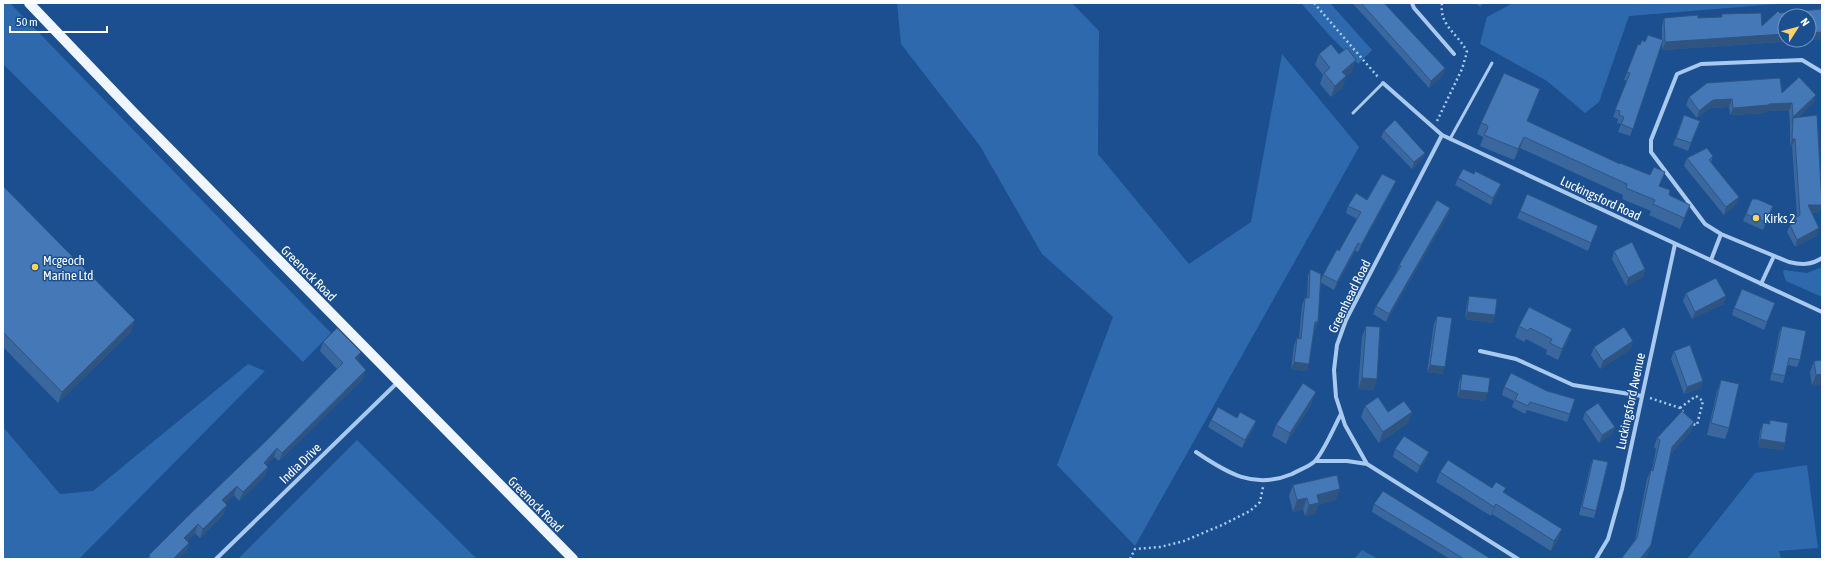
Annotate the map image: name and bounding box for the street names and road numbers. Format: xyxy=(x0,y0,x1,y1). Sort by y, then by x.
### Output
street label: Luckingsford Road xyxy=(1558,173,1643,224)
street label: Greenock Road xyxy=(278,243,339,304)
street label: Greenhead Road xyxy=(1325,257,1374,335)
street label: Luckingsford Avenue xyxy=(1613,351,1648,451)
street label: India Drive xyxy=(276,440,324,487)
street label: Greenock Road xyxy=(505,474,566,535)

